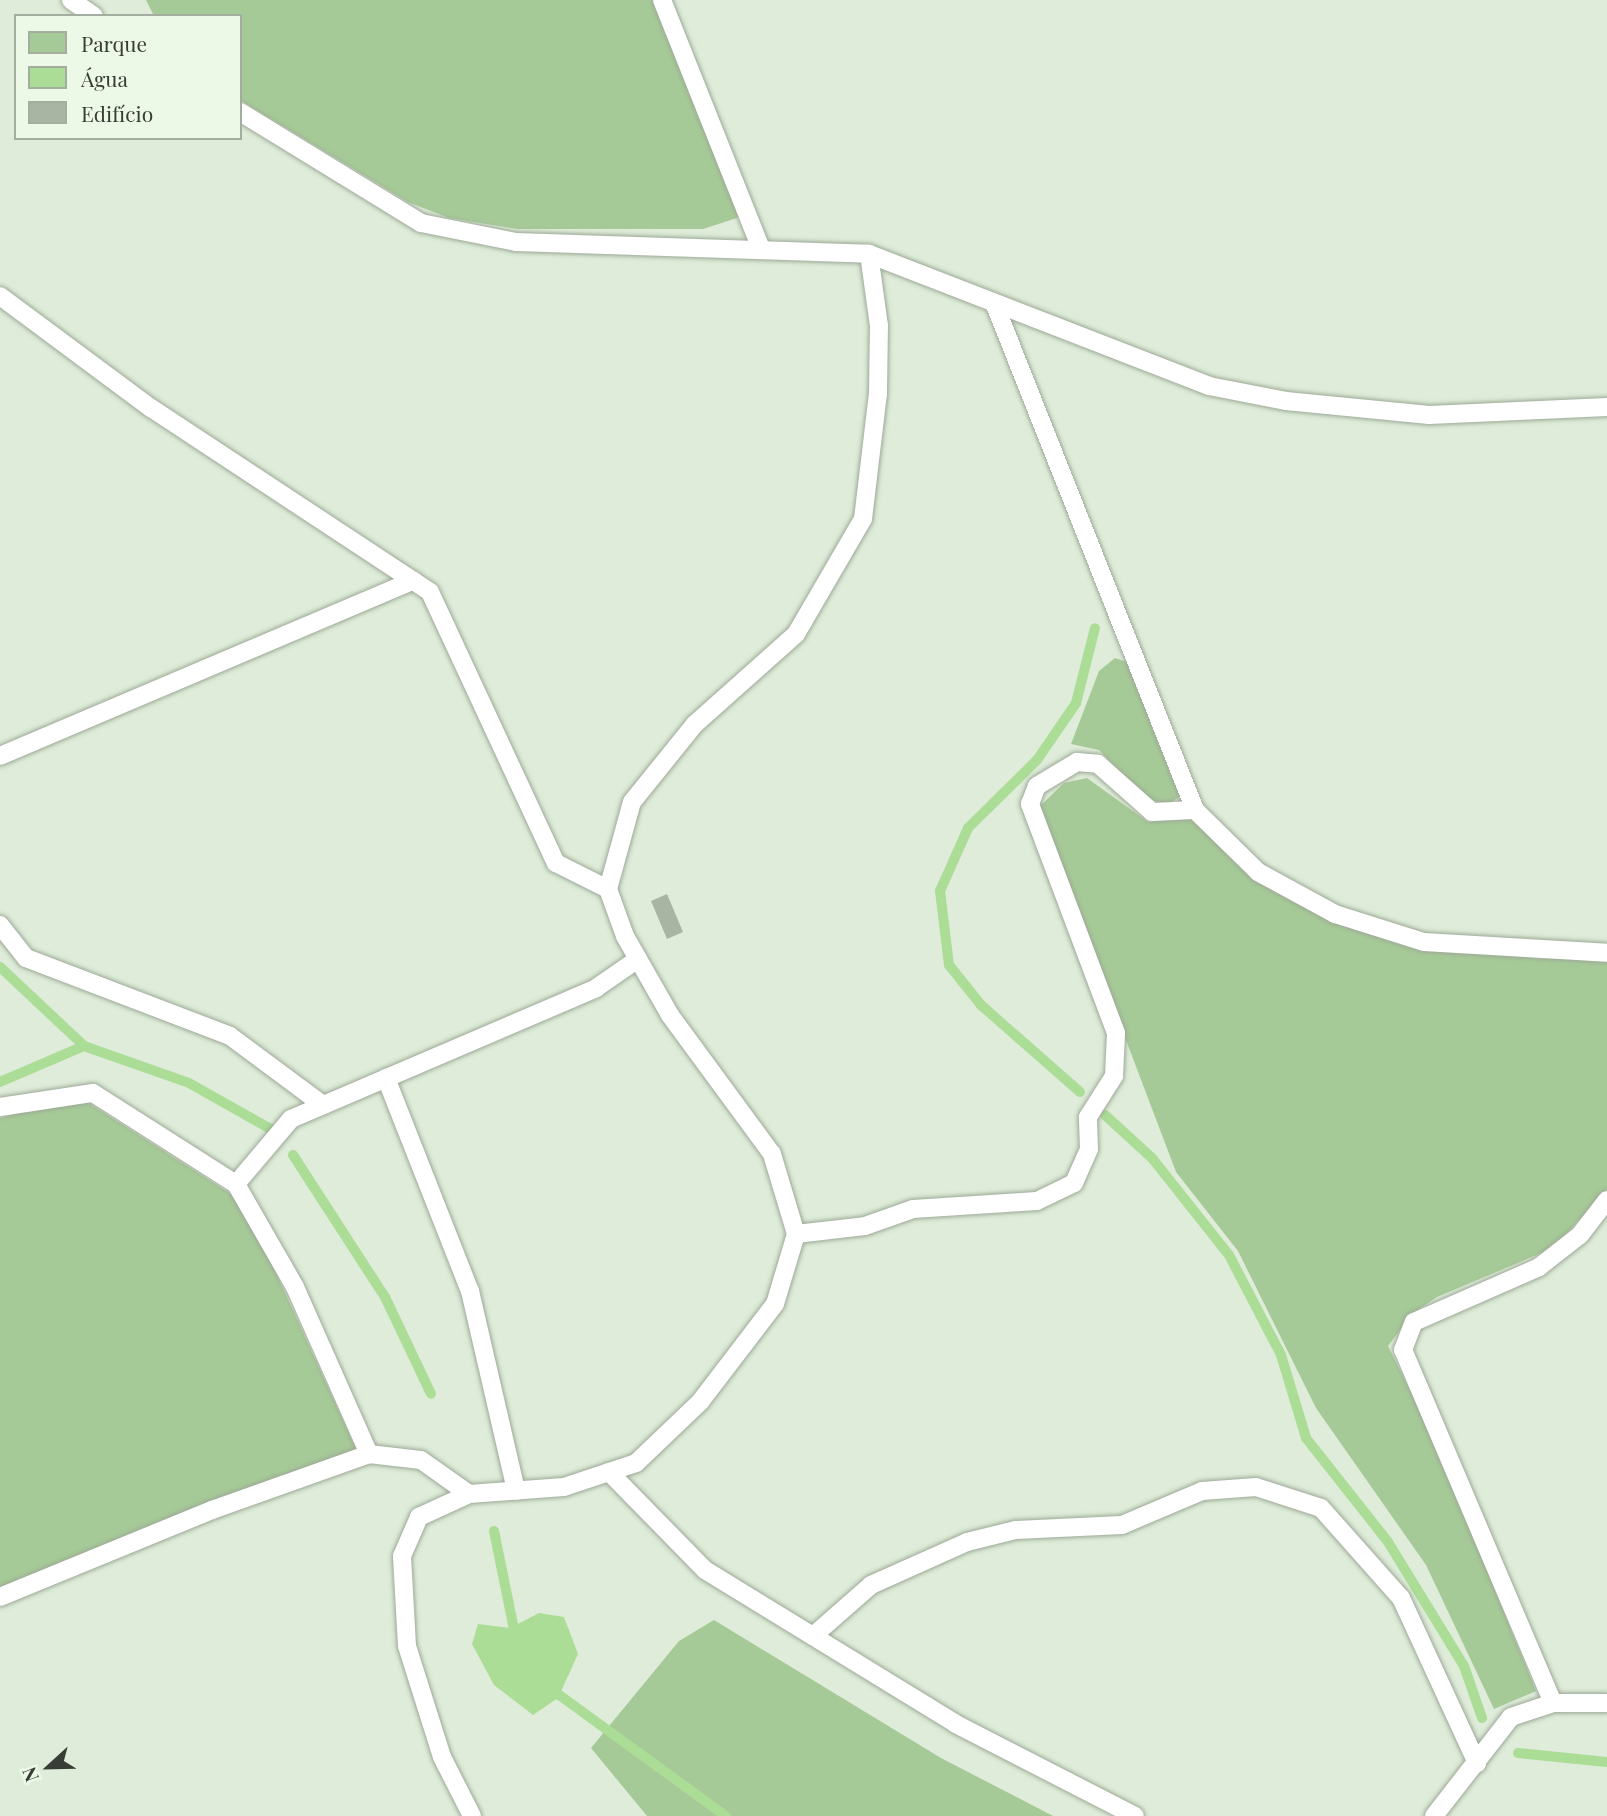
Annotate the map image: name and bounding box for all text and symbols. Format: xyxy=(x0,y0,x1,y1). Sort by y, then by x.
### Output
legend xyxy=(14,14,242,140)
text: Parque xyxy=(81,29,147,57)
text: Água xyxy=(81,64,128,92)
text: Edifício xyxy=(81,99,153,127)
north arrow xyxy=(14,1732,84,1802)
text: N xyxy=(15,1764,44,1786)

